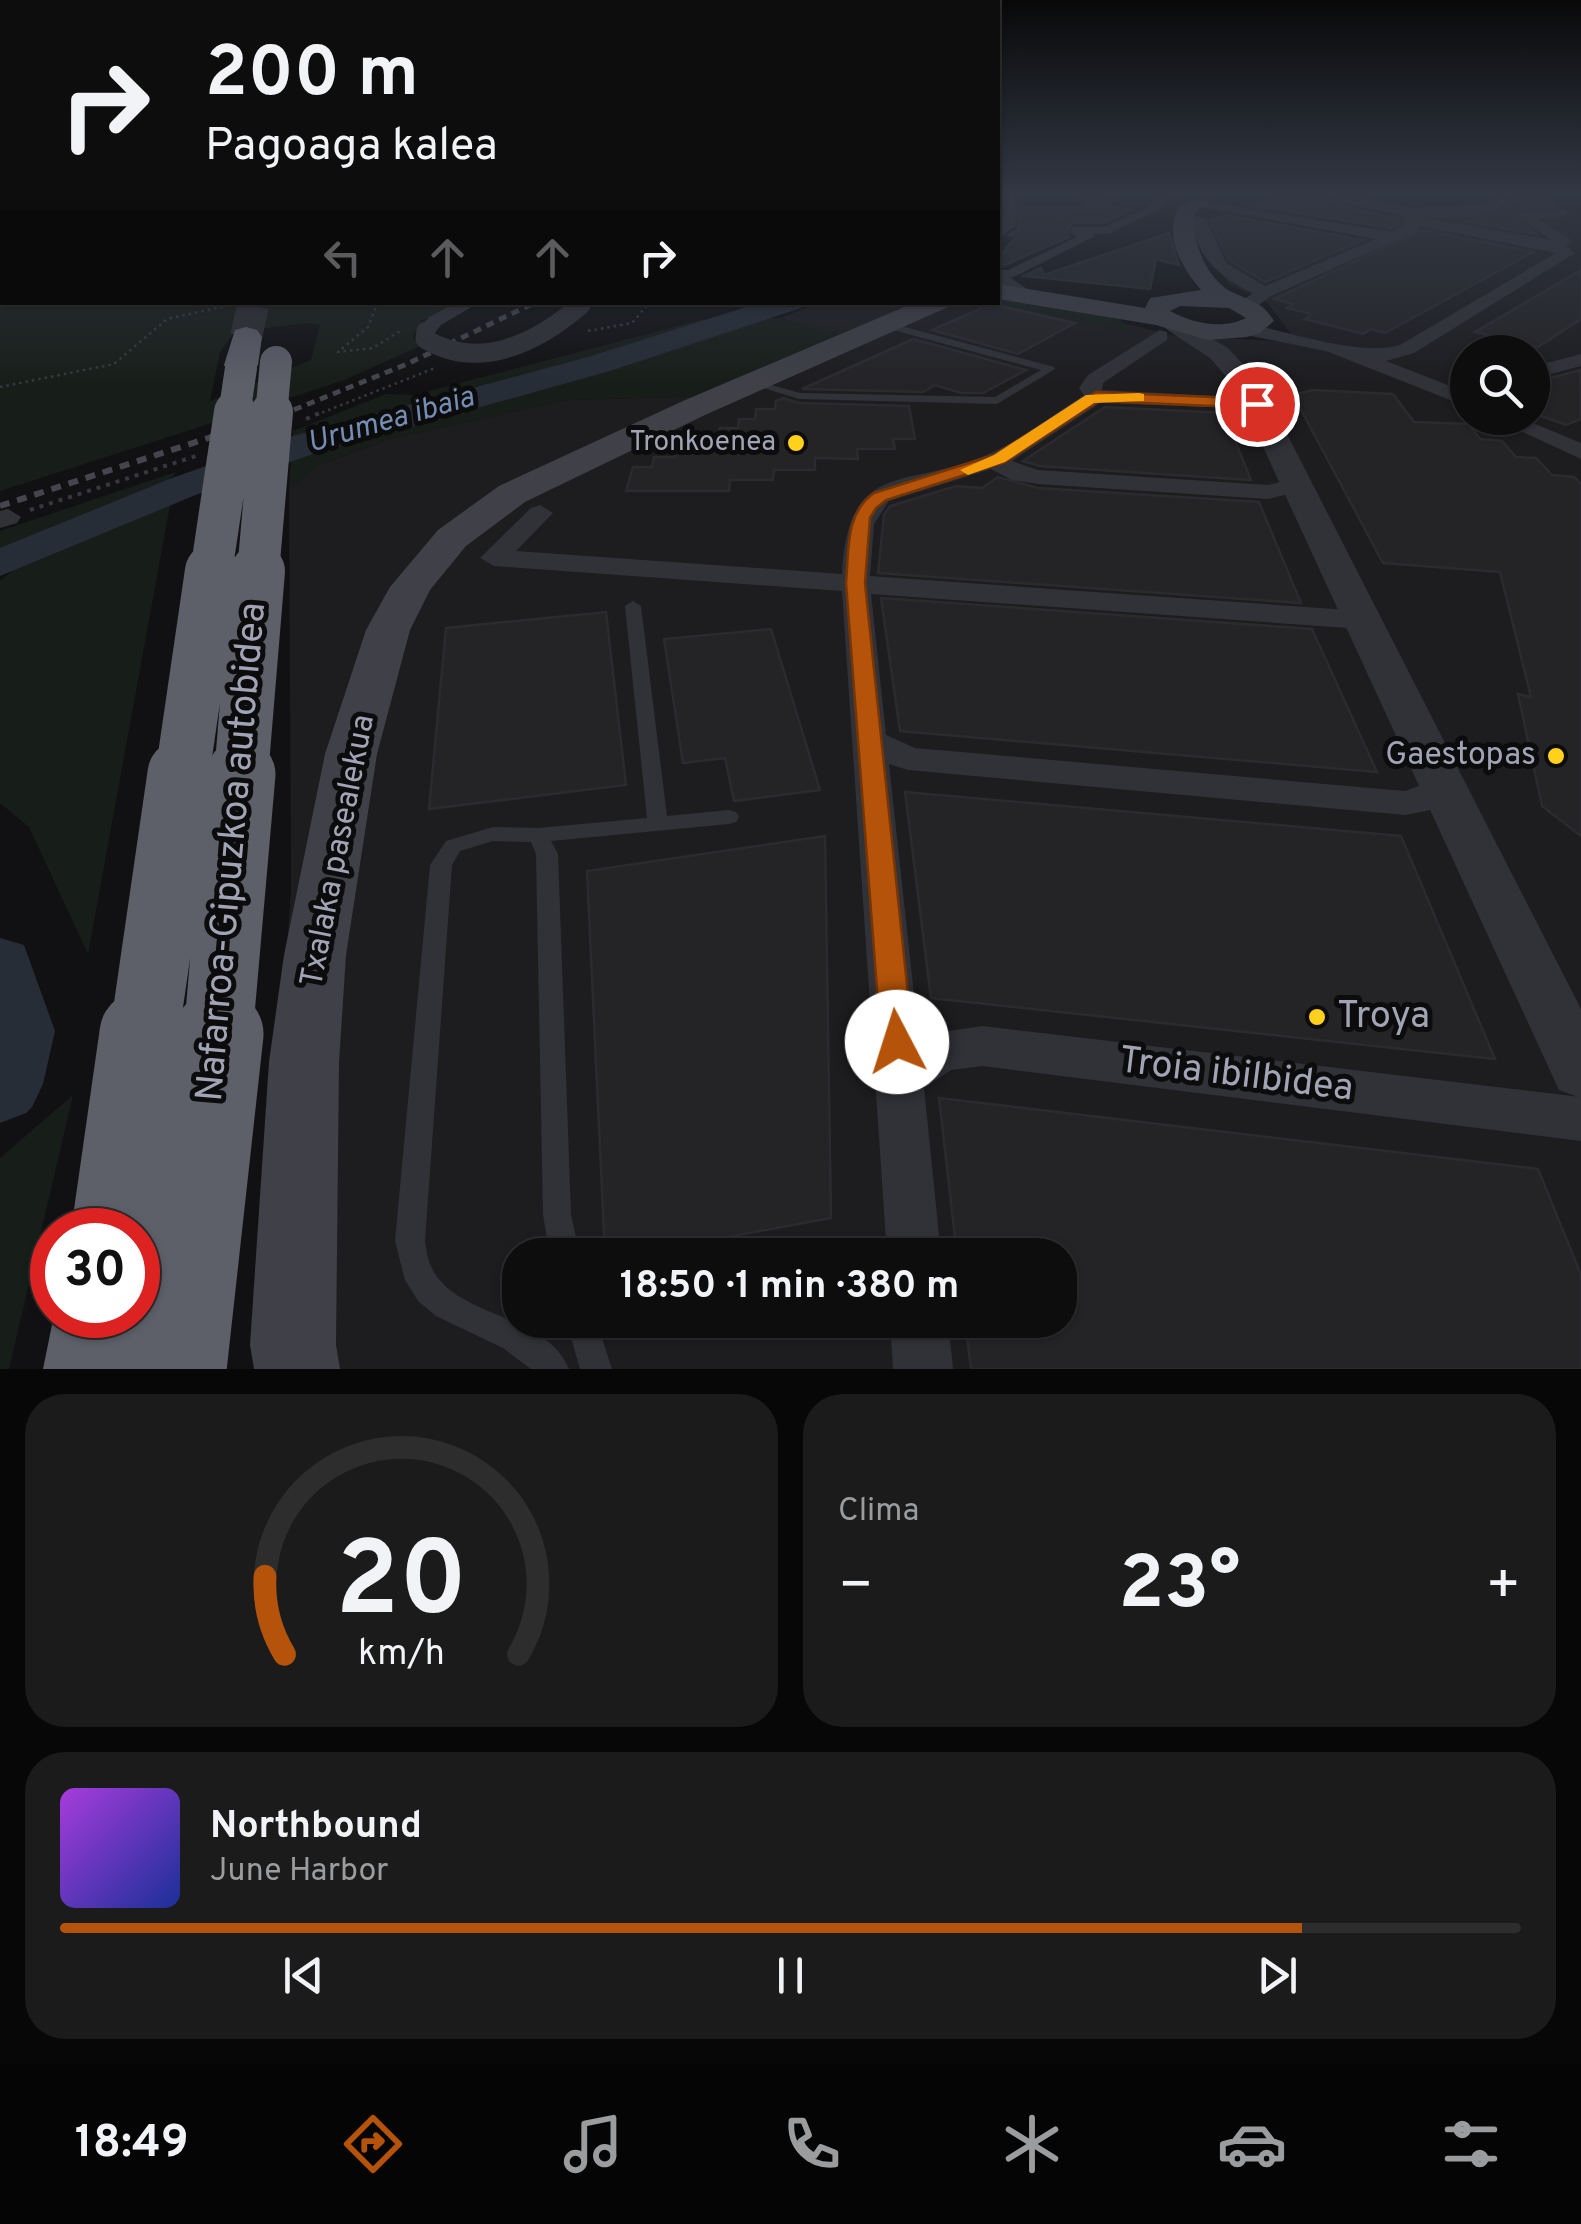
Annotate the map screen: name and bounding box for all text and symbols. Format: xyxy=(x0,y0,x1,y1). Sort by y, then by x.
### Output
text: 200 m xyxy=(205,32,419,121)
icon: right xyxy=(40,40,170,170)
text: Pagoaga kalea xyxy=(205,119,498,176)
icon: left xyxy=(315,230,370,285)
icon: ahead xyxy=(420,230,475,285)
icon: ahead xyxy=(525,230,580,285)
icon: right xyxy=(630,230,685,285)
map controls xyxy=(1450,335,1550,435)
button: search xyxy=(1450,335,1550,435)
pin xyxy=(1215,362,1300,447)
icon: arrive xyxy=(1230,377,1285,432)
water label: Urumea ibaia xyxy=(303,379,479,462)
place label: Tronkoenea xyxy=(629,425,776,461)
marker: Tronkoenea xyxy=(785,432,807,454)
street label: Nafarroa-Gipuzkoa autobidea xyxy=(187,600,279,1104)
street label: Txalaka pasealekua xyxy=(293,711,385,991)
place label: Gaestopas xyxy=(1385,736,1536,776)
marker: Gaestopas xyxy=(1545,745,1567,767)
position arrow xyxy=(845,990,949,1094)
place label: Troya xyxy=(1337,993,1430,1042)
marker: Troya xyxy=(1306,1006,1328,1028)
street label: Troia ibilbidea xyxy=(1116,1037,1356,1115)
speed limit sign: 30 xyxy=(30,1208,160,1338)
text: 18:50 · 1 min · 380 m xyxy=(620,1263,959,1312)
text: Clima xyxy=(838,1492,919,1532)
text: 20 xyxy=(336,1520,467,1652)
text: 23° xyxy=(1118,1540,1241,1635)
text: − xyxy=(838,1553,873,1623)
text: + xyxy=(1486,1553,1521,1623)
text: km/h xyxy=(358,1632,445,1678)
text: Northbound xyxy=(210,1803,422,1852)
text: June Harbor xyxy=(210,1852,389,1892)
icon: previous xyxy=(276,1948,331,2003)
icon: pause xyxy=(763,1948,818,2003)
icon: next xyxy=(1250,1948,1305,2003)
icon: directions xyxy=(338,2109,408,2179)
icon: music xyxy=(558,2109,628,2179)
icon: phone xyxy=(777,2109,847,2179)
icon: climate xyxy=(997,2109,1067,2179)
icon: car xyxy=(1217,2109,1287,2179)
icon: filters xyxy=(1436,2109,1506,2179)
text: 18:49 xyxy=(75,2116,189,2173)

